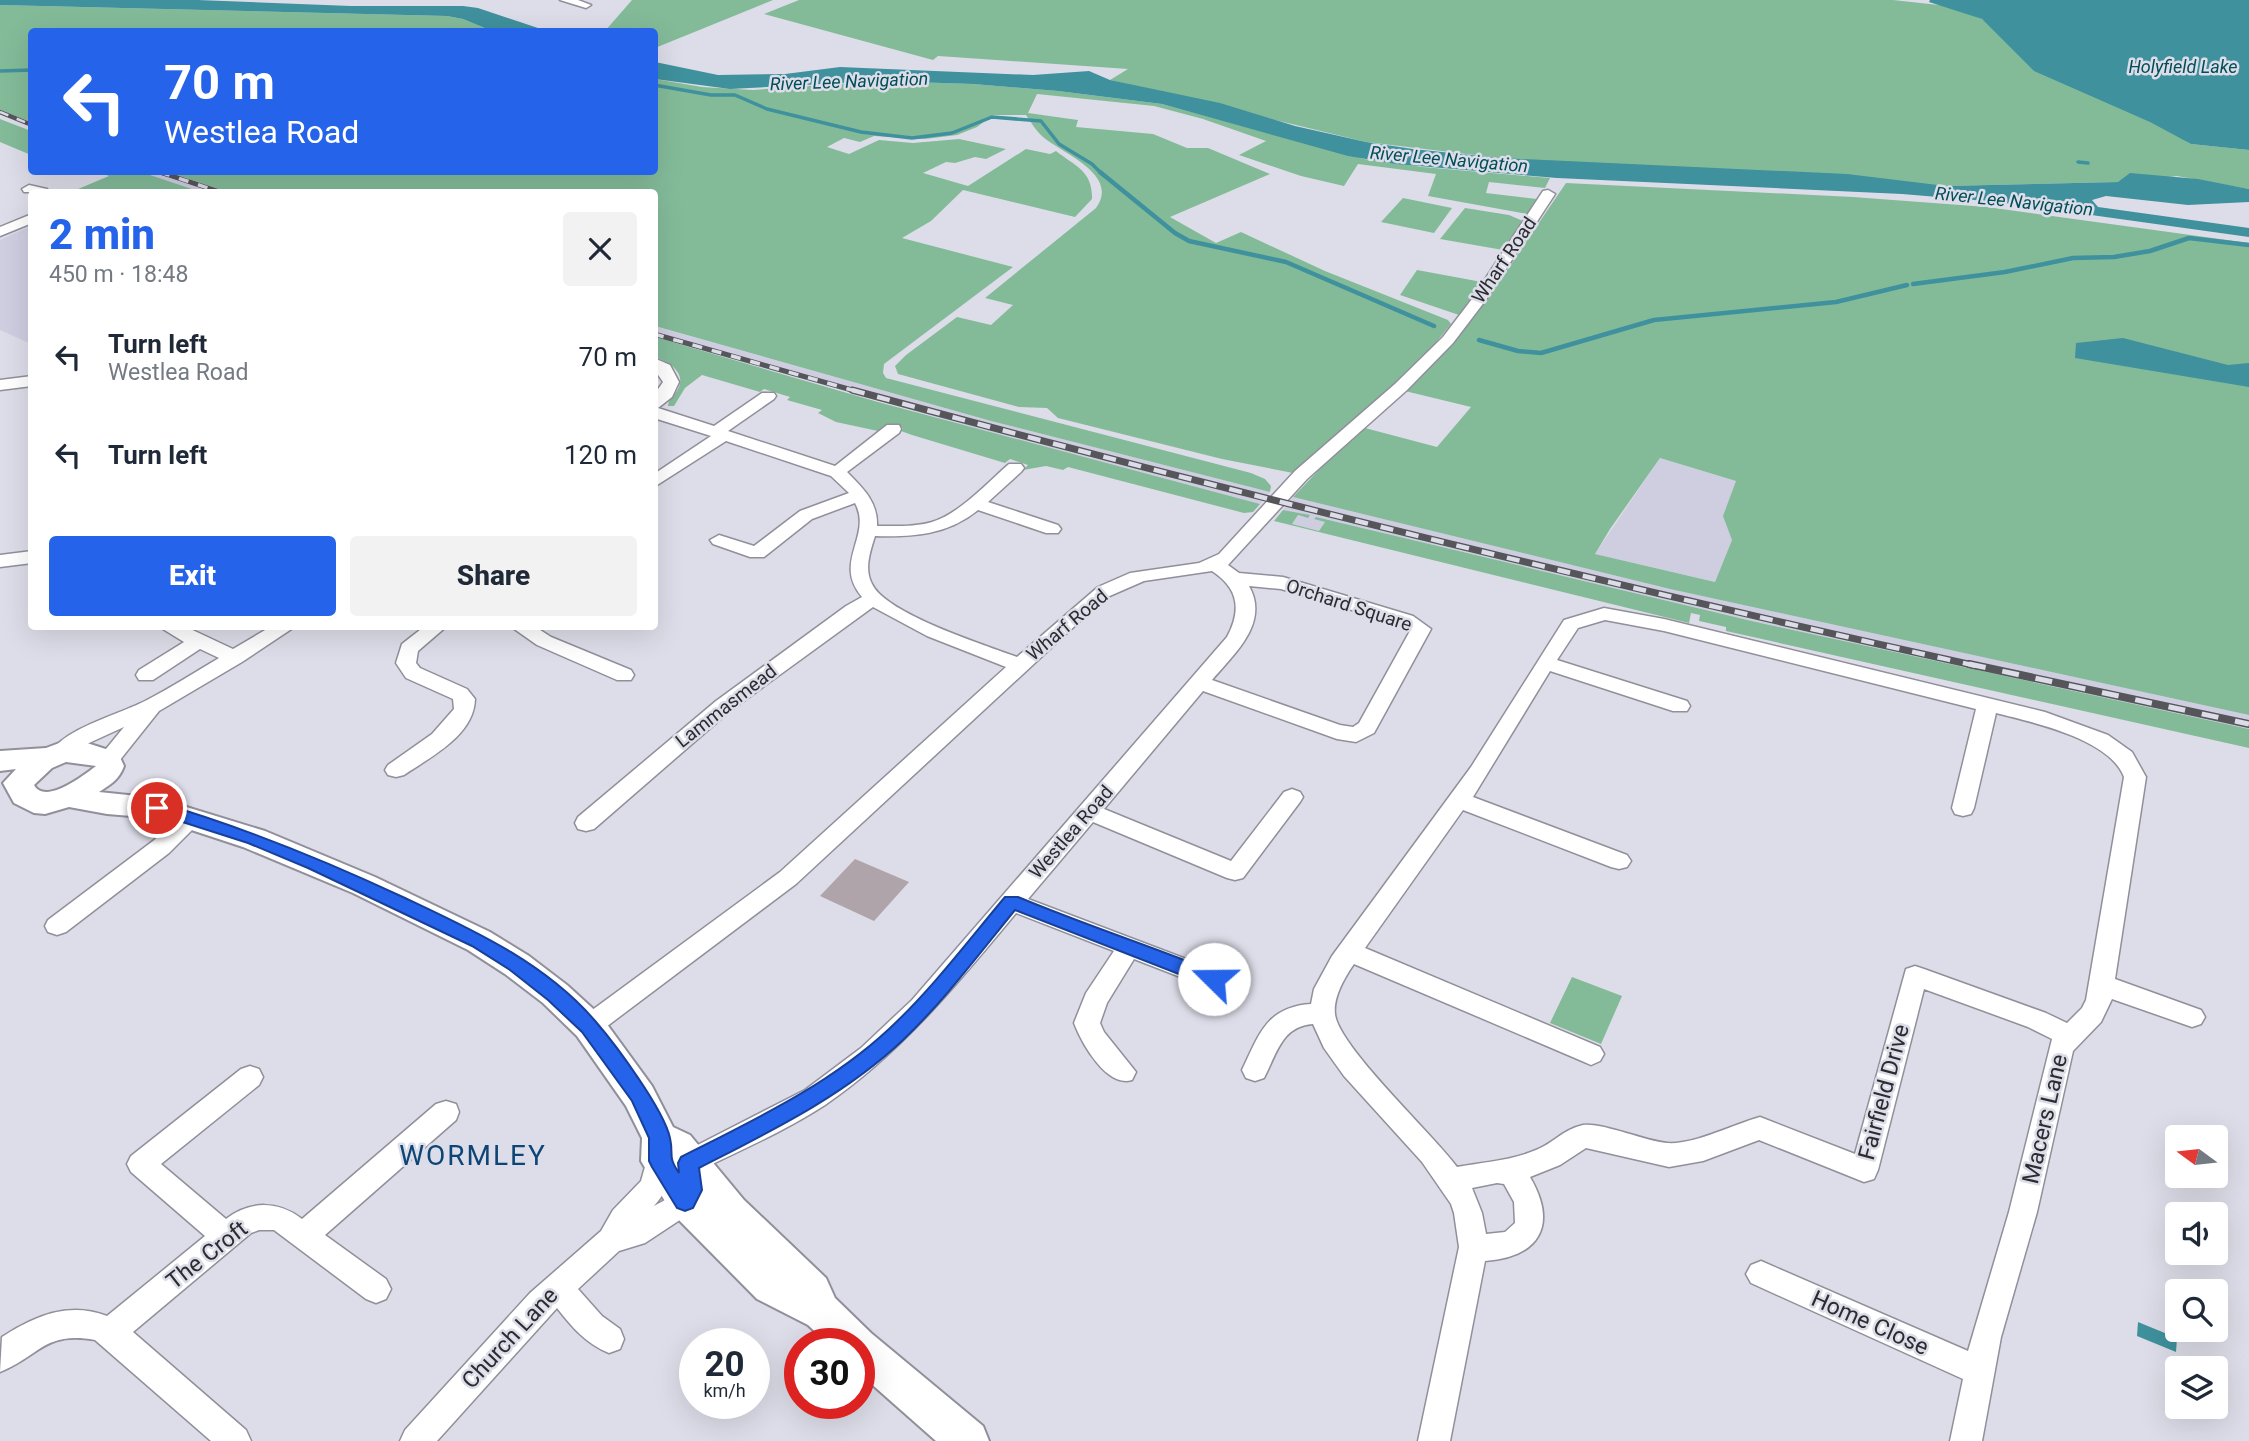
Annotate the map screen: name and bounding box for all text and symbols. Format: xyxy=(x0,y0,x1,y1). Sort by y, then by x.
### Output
text: 70 m xyxy=(164,54,275,111)
icon: left xyxy=(49,56,140,147)
water label: Holyfield Lake xyxy=(2128,56,2238,77)
water label: River Lee Navigation xyxy=(769,68,929,94)
text: Westlea Road xyxy=(164,113,359,151)
water label: River Lee Navigation xyxy=(1369,142,1529,176)
water label: River Lee Navigation xyxy=(1934,182,2094,220)
text: 2 min xyxy=(49,210,155,259)
button: close xyxy=(563,212,637,286)
street label: Wharf Road xyxy=(1467,212,1541,308)
text: 450 m · 18:48 xyxy=(49,261,188,288)
text: Turn left xyxy=(108,329,207,359)
icon: left xyxy=(49,338,87,376)
text: 70 m xyxy=(579,342,637,372)
text: Westlea Road xyxy=(108,359,248,386)
icon: left xyxy=(49,436,87,474)
text: Turn left xyxy=(108,440,207,470)
text: 120 m xyxy=(564,440,637,470)
button: Exit xyxy=(49,536,336,616)
button: Share xyxy=(350,536,637,616)
street label: Orchard Square xyxy=(1283,574,1415,636)
street label: Wharf Road xyxy=(1022,584,1112,666)
street label: Lammasmead xyxy=(671,659,781,753)
pin xyxy=(127,778,187,838)
street label: Westlea Road xyxy=(1024,781,1118,883)
icon: arrive xyxy=(138,789,176,827)
position arrow xyxy=(1177,942,1251,1016)
street label: Fairfield Drive xyxy=(1853,1021,1915,1163)
street label: Macers Lane xyxy=(2017,1052,2073,1186)
north arrow xyxy=(2165,1125,2228,1188)
map controls xyxy=(2165,1125,2228,1419)
district label: WORMLEY xyxy=(399,1139,547,1172)
button: sound xyxy=(2165,1202,2228,1265)
street label: The Croft xyxy=(161,1215,253,1295)
button: search xyxy=(2165,1279,2228,1342)
street label: Church Lane xyxy=(456,1282,564,1394)
street label: Home Close xyxy=(1807,1285,1933,1361)
speed limit sign: 30 xyxy=(784,1328,875,1419)
text: 20 xyxy=(704,1344,745,1385)
button: layers xyxy=(2165,1356,2228,1419)
text: km/h xyxy=(703,1380,746,1401)

